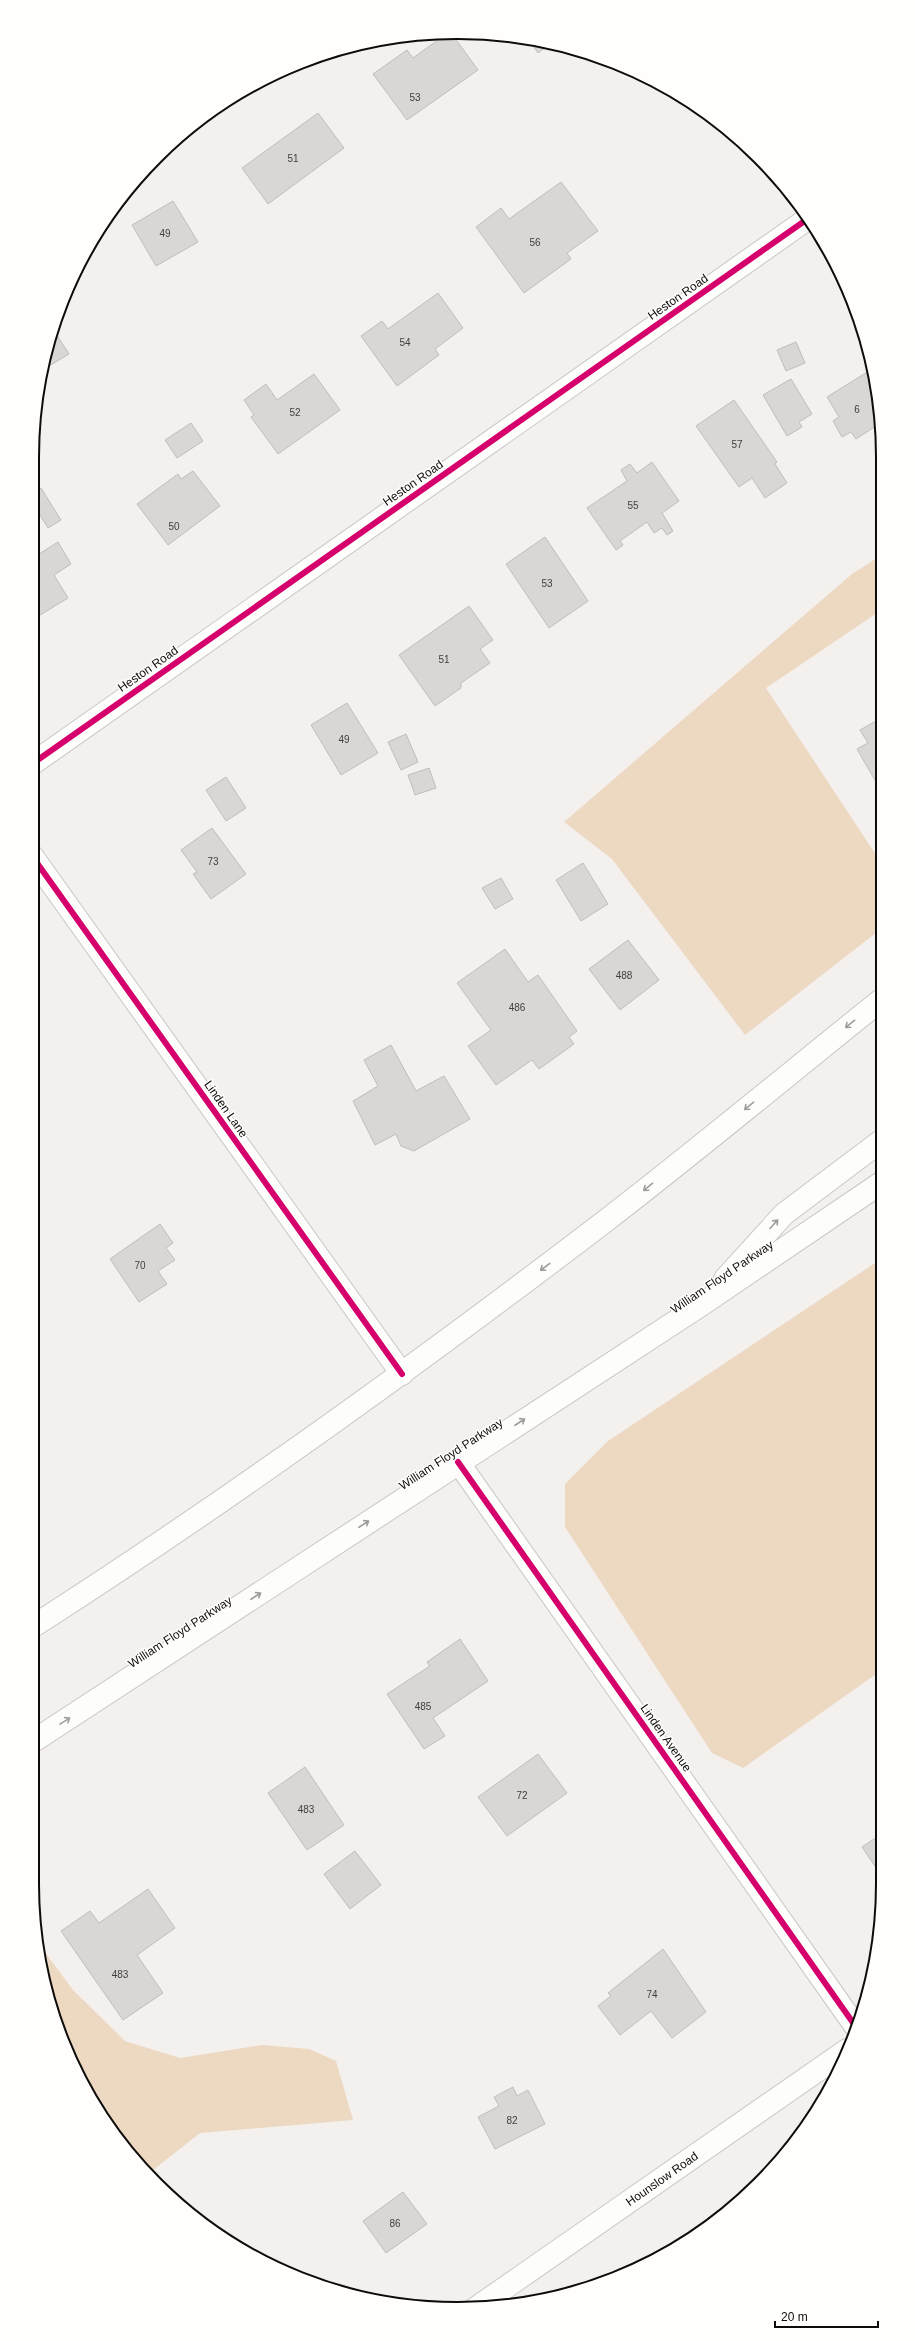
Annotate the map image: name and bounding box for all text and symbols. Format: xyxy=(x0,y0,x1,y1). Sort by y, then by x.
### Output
house number: 53 xyxy=(409,92,421,103)
house number: 51 xyxy=(287,153,299,164)
house number: 49 xyxy=(159,228,171,239)
house number: 56 xyxy=(529,237,541,248)
street label: Heston Road xyxy=(645,271,711,323)
house number: 54 xyxy=(399,337,411,348)
house number: 6 xyxy=(854,404,860,415)
house number: 52 xyxy=(289,407,301,418)
house number: 57 xyxy=(731,439,743,450)
street label: Heston Road xyxy=(380,457,446,509)
house number: 55 xyxy=(627,500,639,511)
house number: 50 xyxy=(168,521,180,532)
house number: 53 xyxy=(541,578,553,589)
street label: Heston Road xyxy=(115,643,181,695)
house number: 51 xyxy=(438,654,450,665)
house number: 49 xyxy=(338,734,350,745)
house number: 73 xyxy=(207,856,219,867)
house number: 488 xyxy=(616,970,633,981)
house number: 486 xyxy=(509,1002,526,1013)
one-way arrow xyxy=(845,1020,856,1029)
street label: Linden Lane xyxy=(201,1078,251,1140)
one-way arrow xyxy=(744,1101,755,1110)
one-way arrow xyxy=(642,1183,653,1191)
one-way arrow xyxy=(770,1219,779,1230)
street label: William Floyd Parkway xyxy=(668,1237,776,1317)
house number: 70 xyxy=(134,1260,146,1271)
one-way arrow xyxy=(539,1262,550,1271)
street label: William Floyd Parkway xyxy=(397,1415,505,1493)
one-way arrow xyxy=(514,1418,526,1426)
one-way arrow xyxy=(358,1520,369,1528)
one-way arrow xyxy=(250,1592,261,1600)
street label: William Floyd Parkway xyxy=(126,1593,234,1671)
house number: 485 xyxy=(415,1701,432,1712)
street label: Linden Avenue xyxy=(638,1702,695,1775)
one-way arrow xyxy=(59,1717,70,1725)
house number: 72 xyxy=(516,1790,528,1801)
house number: 483 xyxy=(298,1804,315,1815)
house number: 483 xyxy=(112,1969,129,1980)
house number: 74 xyxy=(646,1989,658,2000)
house number: 82 xyxy=(506,2115,518,2126)
street label: Hounslow Road xyxy=(623,2149,701,2209)
house number: 86 xyxy=(389,2218,401,2229)
scale bar xyxy=(775,2303,878,2329)
text: 20 m xyxy=(781,2310,808,2324)

